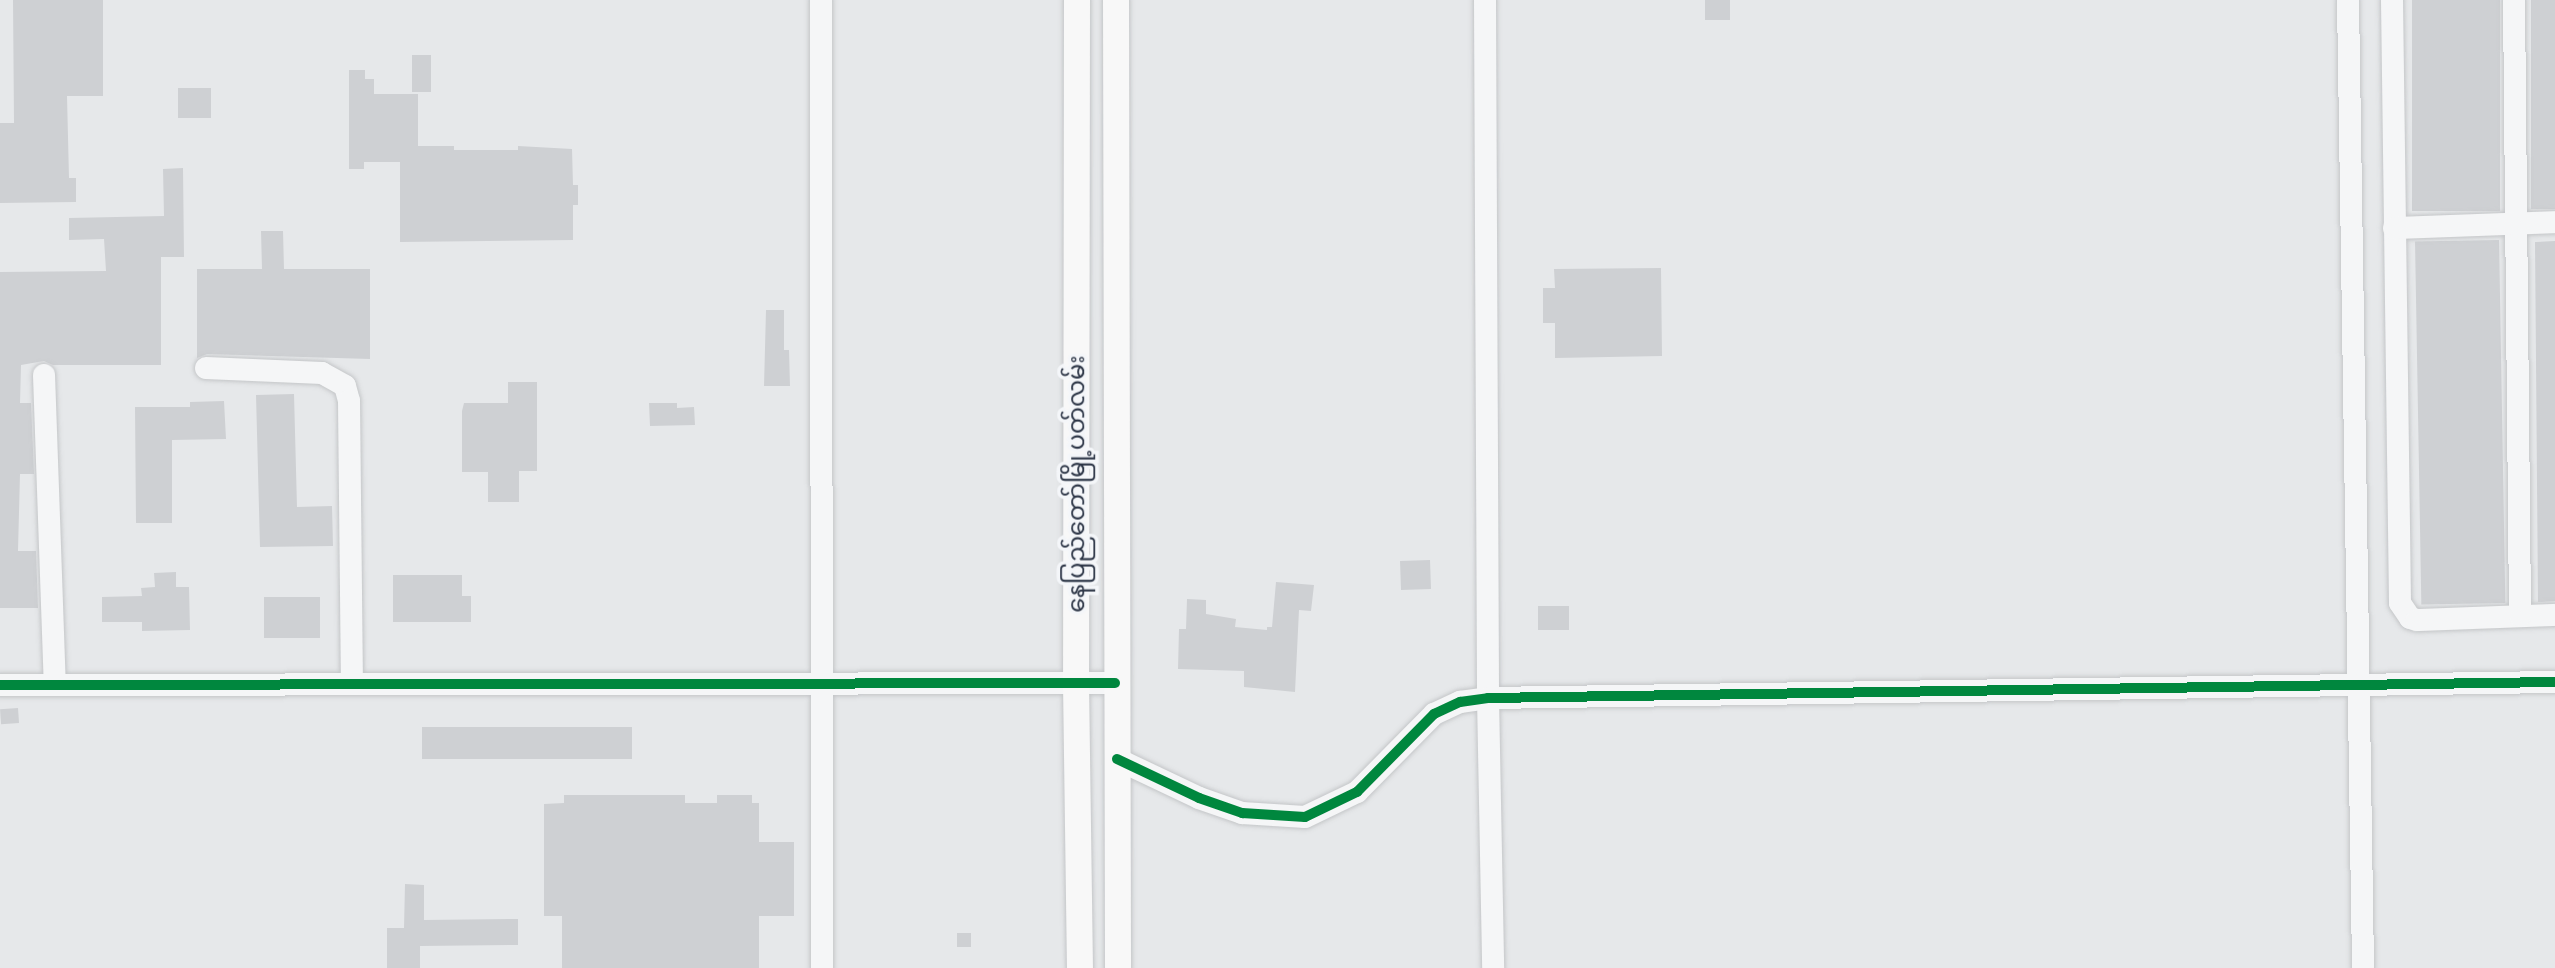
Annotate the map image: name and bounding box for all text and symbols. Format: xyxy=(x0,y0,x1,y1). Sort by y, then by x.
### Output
street label: နေပြည်တော်မြို့ပတ်လမ်း xyxy=(1062,355,1090,613)

